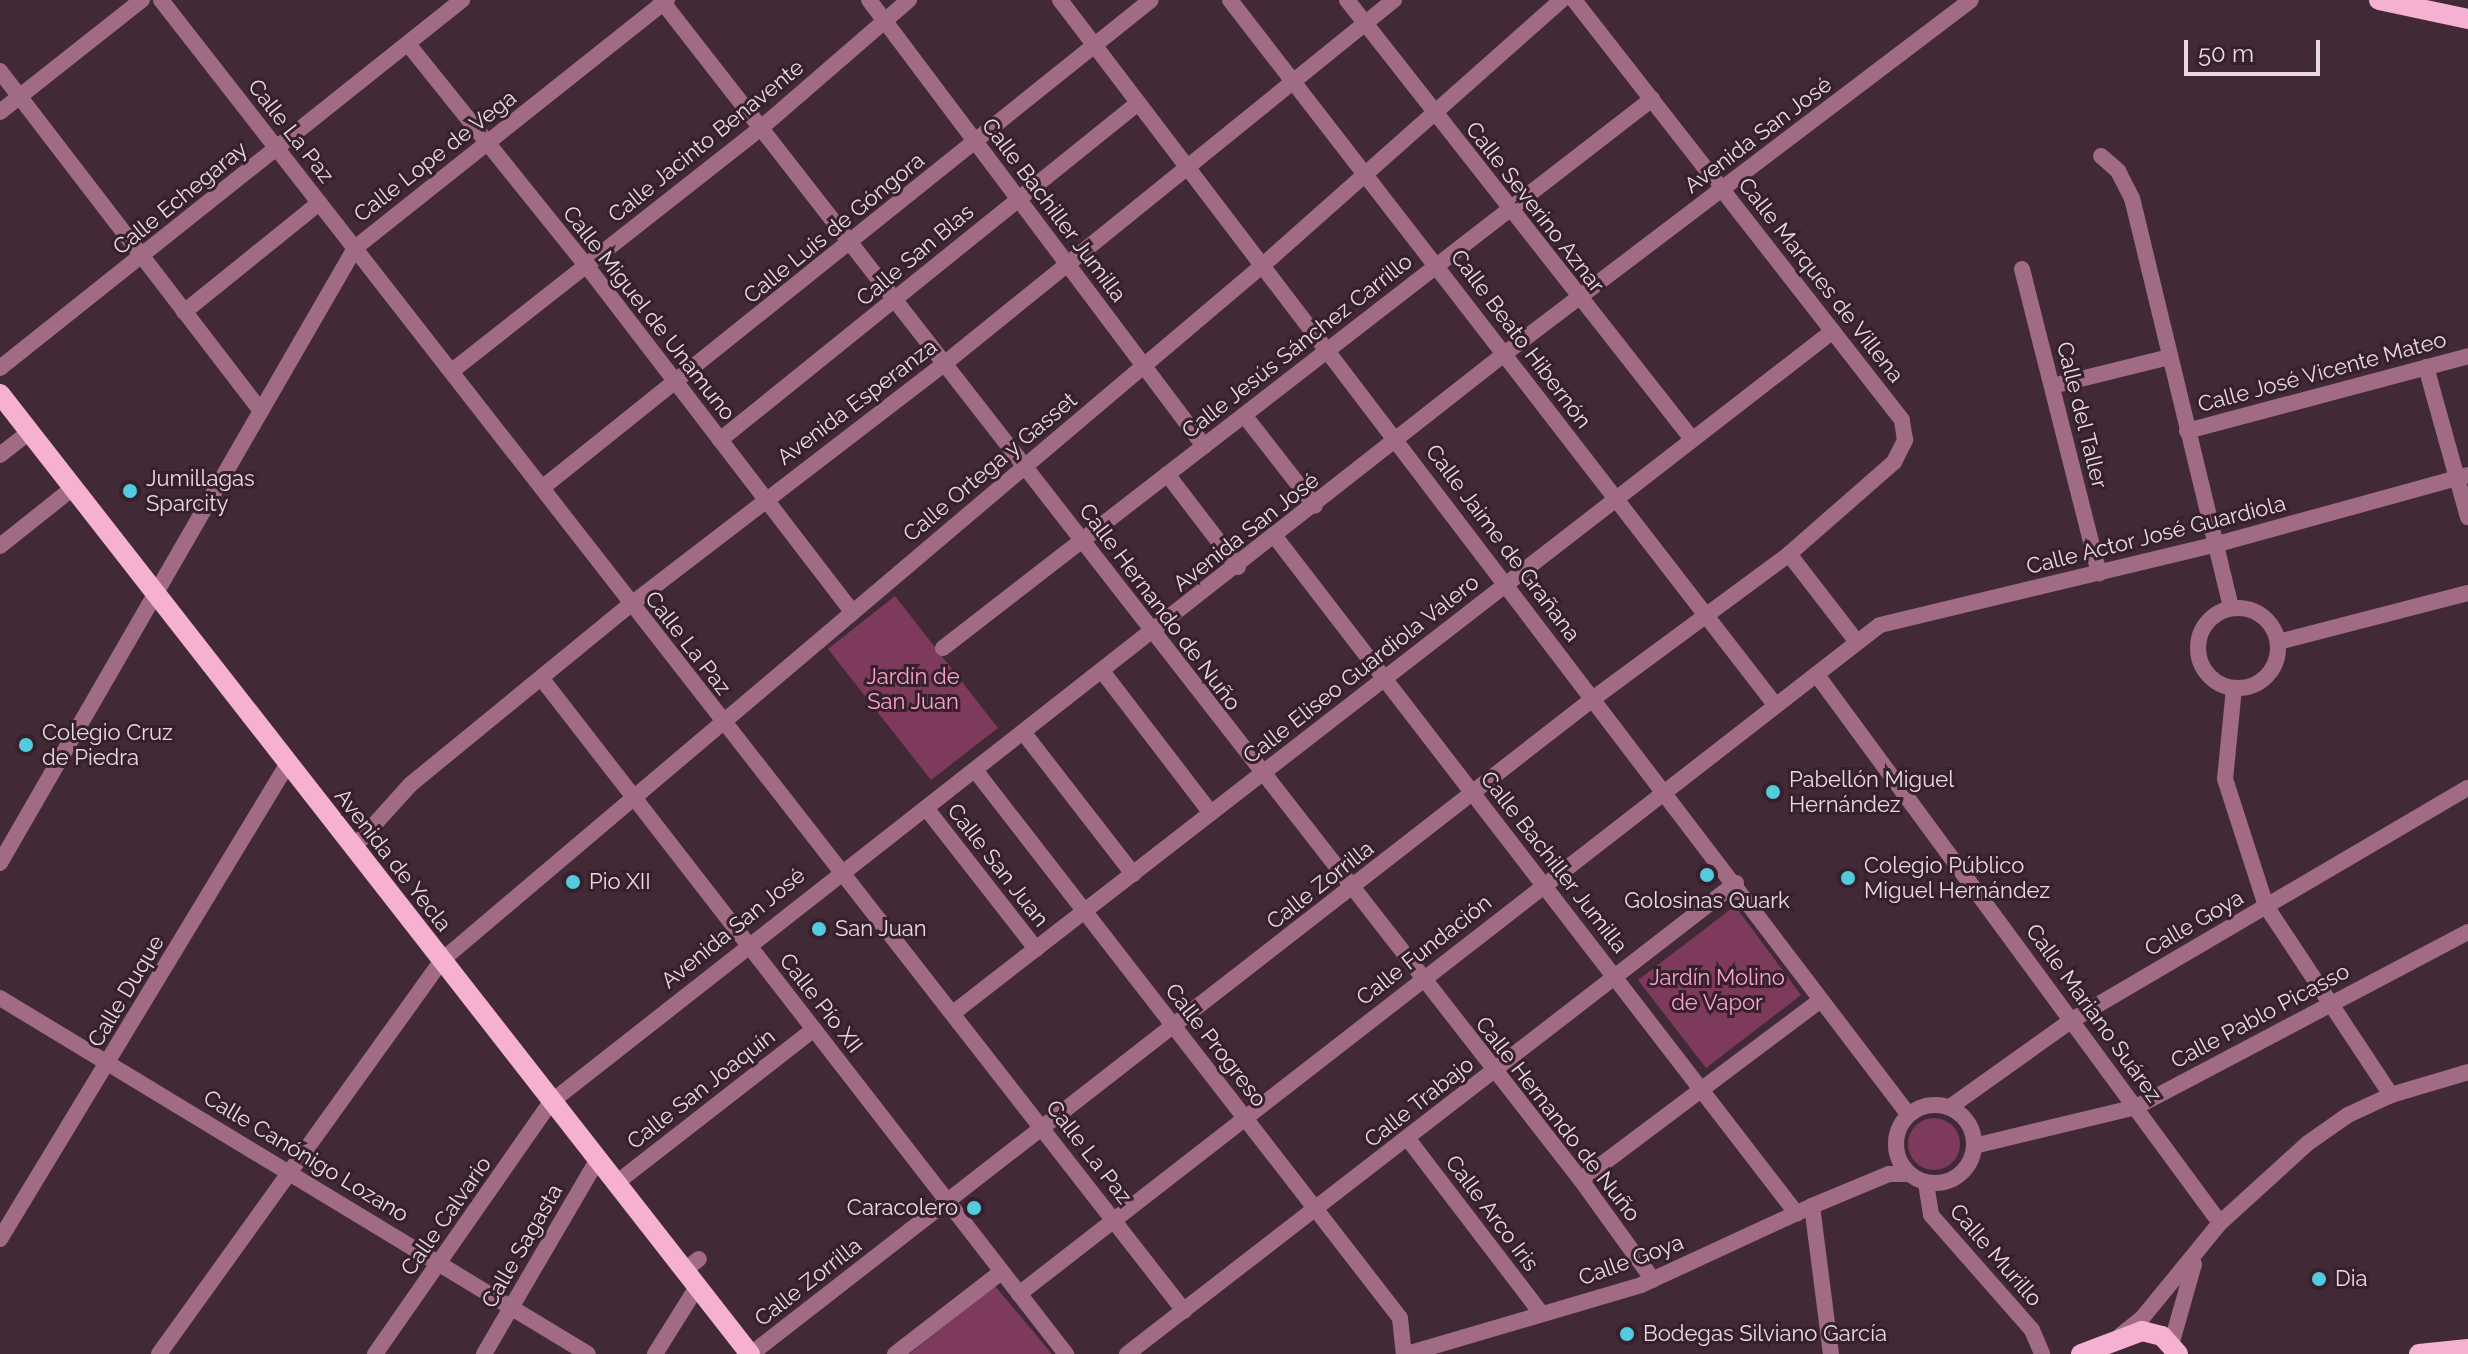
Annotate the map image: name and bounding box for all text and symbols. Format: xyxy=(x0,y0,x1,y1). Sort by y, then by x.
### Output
scale bar xyxy=(2188,24,2324,74)
text: 50 m xyxy=(2198,39,2254,68)
street label: Calle Jacinto Benavente xyxy=(603,54,809,228)
street label: Avenida San José xyxy=(1679,71,1837,199)
street label: Calle La Paz xyxy=(242,74,340,188)
street label: Calle Lope de Vega xyxy=(348,84,522,228)
street label: Calle Bachiller Jumilla xyxy=(976,112,1132,308)
street label: Calle Severino Aznar xyxy=(1460,116,1610,298)
street label: Calle Echegaray xyxy=(107,136,253,260)
street label: Calle Luis de Góngora xyxy=(738,147,930,309)
street label: Calle Marques de Villena xyxy=(1733,172,1909,388)
street label: Calle San Blas xyxy=(851,198,979,312)
street label: Calle Miguel de Unamuno xyxy=(557,200,741,426)
street label: Calle Beato Hibernón xyxy=(1445,244,1597,434)
street label: Calle Jesús Sánchez Carrillo xyxy=(1176,248,1418,444)
street label: Calle José Vicente Mateo xyxy=(2194,326,2450,418)
street label: Avenida Esperanza xyxy=(772,333,942,471)
street label: Calle del Taller xyxy=(2051,338,2113,492)
street label: Calle Ortega y Gasset xyxy=(897,386,1083,548)
street label: Calle Jaime de Grañana xyxy=(1420,439,1586,647)
place label: Jumillagas Sparcity xyxy=(146,465,255,516)
street label: Avenida San José xyxy=(1168,467,1324,597)
marker: Jumillagas Sparcity xyxy=(121,482,139,500)
street label: Calle Actor José Guardiola xyxy=(2023,490,2289,580)
street label: Calle Hernando de Nuño xyxy=(1073,498,1247,716)
street label: Calle Eliseo Guardiola Valero xyxy=(1238,569,1484,769)
street label: Calle La Paz xyxy=(639,586,737,700)
park label: Jardín de San Juan xyxy=(866,663,960,714)
place label: Colegio Cruz de Piedra xyxy=(42,719,173,770)
marker: Colegio Cruz de Piedra xyxy=(17,736,35,754)
street label: Calle Bachiller Jumilla xyxy=(1474,765,1634,959)
place label: Pabellón Miguel Hernández xyxy=(1789,766,1954,818)
street label: Avenida de Yecla xyxy=(329,783,457,937)
marker: Pabellón Miguel Hernández xyxy=(1764,783,1782,801)
street label: Calle San Juan xyxy=(942,798,1054,932)
street label: Calle Zorrilla xyxy=(1261,835,1379,935)
place label: Colegio Público Miguel Hernández xyxy=(1864,852,2051,904)
street label: Avenida San José xyxy=(655,862,811,994)
marker: Golosinas Quark xyxy=(1698,866,1716,884)
place label: Pio XII xyxy=(589,869,651,895)
marker: Colegio Público Miguel Hernández xyxy=(1839,869,1857,887)
marker: Pio XII xyxy=(564,873,582,891)
street label: Calle Goya xyxy=(2140,884,2248,962)
place label: Golosinas Quark xyxy=(1624,888,1790,914)
street label: Calle Fundación xyxy=(1351,889,1497,1011)
place label: San Juan xyxy=(835,916,927,942)
street label: Calle Mariano Suárez xyxy=(2020,919,2168,1107)
marker: San Juan xyxy=(810,920,828,938)
street label: Calle Duque xyxy=(82,930,170,1052)
street label: Calle Pío XII xyxy=(774,948,868,1058)
street label: Calle Pablo Picasso xyxy=(2166,958,2354,1074)
park label: Jardín Molino de Vapor xyxy=(1649,964,1785,1016)
street label: Calle Progreso xyxy=(1160,978,1272,1112)
street label: Calle Hernando de Nuño xyxy=(1470,1011,1646,1227)
street label: Calle San Joaquín xyxy=(622,1023,780,1155)
street label: Calle Trabajo xyxy=(1359,1051,1479,1153)
street label: Calle Canónigo Lozano xyxy=(199,1084,413,1228)
street label: Calle La Paz xyxy=(1040,1095,1138,1209)
street label: Calle Arco Iris xyxy=(1440,1150,1544,1276)
street label: Calle Calvario xyxy=(395,1151,497,1281)
street label: Calle Sagasta xyxy=(476,1179,568,1313)
place label: Caracolero xyxy=(847,1195,958,1221)
street label: Calle Murillo xyxy=(1944,1198,2048,1312)
marker: Caracolero xyxy=(965,1199,983,1217)
street label: Calle Goya xyxy=(1575,1229,1687,1291)
street label: Calle Zorrilla xyxy=(749,1232,867,1332)
place label: Dia xyxy=(2335,1266,2368,1292)
marker: Dia xyxy=(2310,1270,2328,1288)
place label: Bodegas Silviano García xyxy=(1643,1321,1887,1347)
marker: Bodegas Silviano García xyxy=(1618,1325,1636,1343)

